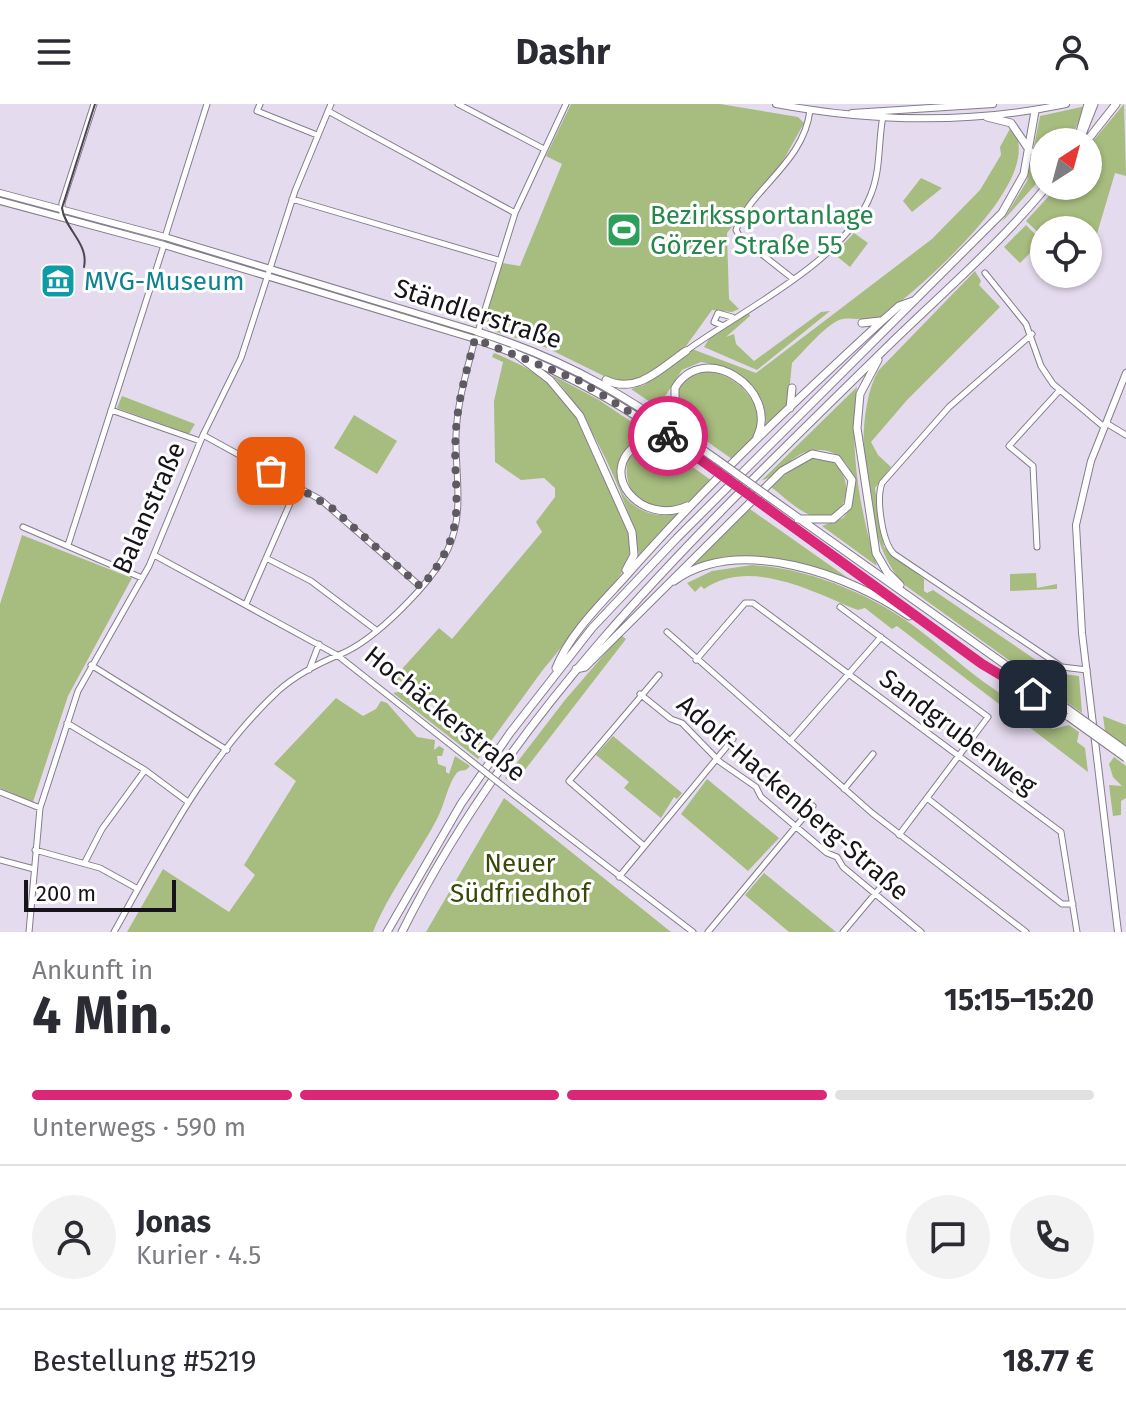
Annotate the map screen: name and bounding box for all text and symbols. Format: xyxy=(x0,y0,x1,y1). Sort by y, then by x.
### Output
icon: menu xyxy=(32,30,76,74)
text: Dashr xyxy=(515,30,611,74)
icon: person xyxy=(1050,30,1094,74)
north arrow xyxy=(1030,128,1102,200)
map controls xyxy=(1030,128,1102,288)
place label: Bezirkssportanlage Görzer Straße 55 xyxy=(650,200,874,261)
sports icon: Bezirkssportanlage Görzer Straße 55 xyxy=(605,211,643,249)
button: locate xyxy=(1030,216,1102,288)
museum icon: MVG-Museum xyxy=(39,262,77,300)
place label: MVG-Museum xyxy=(84,266,244,297)
street label: Ständlerstraße xyxy=(390,272,566,356)
courier xyxy=(628,396,708,476)
icon: bike xyxy=(646,414,690,458)
street label: Balanstraße xyxy=(106,437,192,579)
pin xyxy=(237,437,305,505)
icon: bag xyxy=(249,449,293,493)
street label: Hochäckerstraße xyxy=(358,640,532,788)
pin xyxy=(999,660,1067,728)
street label: Sandgrubenweg xyxy=(873,663,1043,802)
icon: home xyxy=(1011,672,1055,716)
street label: Adolf-Hackenberg-Straße xyxy=(671,689,915,907)
park label: Neuer Südfriedhof xyxy=(450,848,592,909)
scale bar xyxy=(24,876,176,912)
text: 200 m xyxy=(36,880,96,907)
text: Ankunft in xyxy=(32,955,153,986)
text: 15:15–15:20 xyxy=(944,982,1094,1018)
text: 4 Min. xyxy=(32,984,172,1047)
text: Unterwegs · 590 m xyxy=(32,1112,246,1143)
button: person xyxy=(32,1195,116,1279)
button: chat xyxy=(906,1195,990,1279)
button: phone xyxy=(1010,1195,1094,1279)
text: Jonas xyxy=(136,1204,211,1240)
text: Kurier · 4.5 xyxy=(136,1240,261,1271)
text: Bestellung #5219 xyxy=(32,1343,257,1379)
text: 18.77 € xyxy=(1003,1343,1094,1379)

